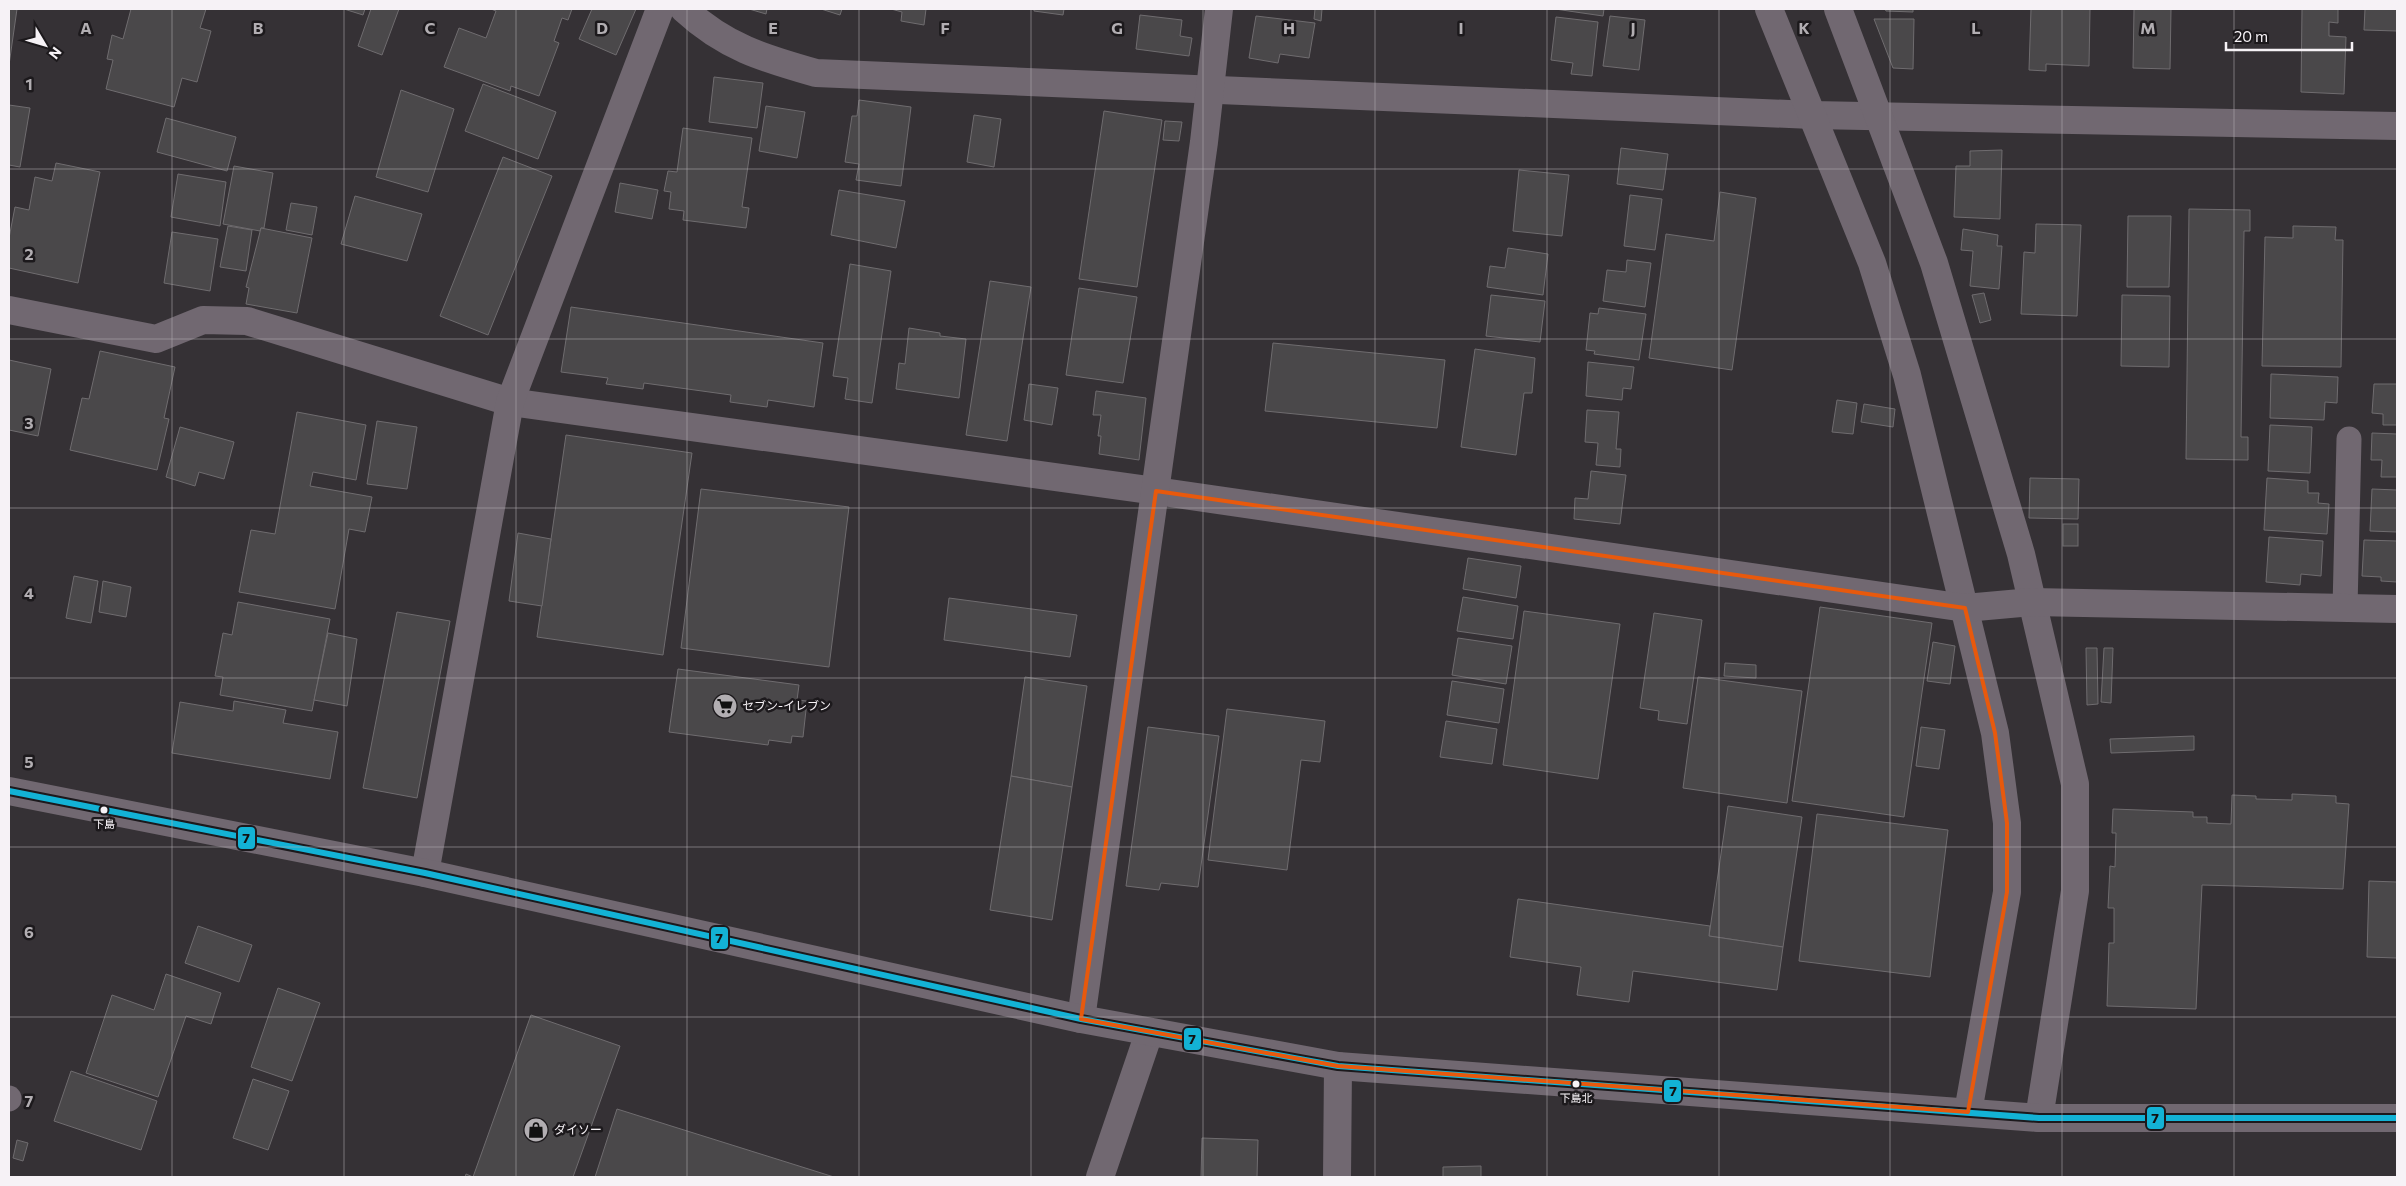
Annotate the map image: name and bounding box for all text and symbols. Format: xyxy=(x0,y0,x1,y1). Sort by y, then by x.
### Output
text: A xyxy=(80,18,92,37)
text: B xyxy=(253,18,264,37)
text: C xyxy=(425,18,436,37)
text: D xyxy=(596,18,608,37)
text: E xyxy=(768,18,778,37)
text: F xyxy=(940,18,950,37)
text: G xyxy=(1111,18,1123,37)
text: H xyxy=(1283,18,1295,37)
text: I xyxy=(1458,18,1464,37)
text: J xyxy=(1630,18,1636,37)
text: K xyxy=(1798,18,1810,37)
text: L xyxy=(1971,18,1981,37)
text: M xyxy=(2140,18,2156,37)
north arrow xyxy=(20,20,70,70)
scale bar xyxy=(2226,20,2352,52)
text: 20 m xyxy=(2234,27,2268,45)
text: N xyxy=(46,44,66,63)
text: 1 xyxy=(25,74,33,93)
text: 2 xyxy=(24,244,34,263)
text: 3 xyxy=(24,413,34,432)
text: 4 xyxy=(24,583,34,602)
supermarket icon: セブン-イレブン xyxy=(712,693,738,719)
place label: セブン-イレブン xyxy=(742,698,831,712)
text: 5 xyxy=(24,752,34,771)
marker: 下島 xyxy=(99,805,109,815)
place label: 下島 xyxy=(93,817,115,830)
line badge: 7 xyxy=(237,826,256,850)
text: 7 xyxy=(242,829,250,846)
text: 6 xyxy=(24,922,34,941)
line badge: 7 xyxy=(710,926,729,950)
text: 7 xyxy=(715,929,723,946)
line badge: 7 xyxy=(1183,1027,1202,1051)
text: 7 xyxy=(1188,1030,1196,1047)
marker: 下島北 xyxy=(1571,1079,1581,1089)
line badge: 7 xyxy=(1663,1079,1682,1103)
text: 7 xyxy=(1669,1082,1677,1099)
text: 7 xyxy=(25,1091,34,1110)
place label: 下島北 xyxy=(1560,1091,1593,1104)
line badge: 7 xyxy=(2146,1106,2165,1130)
text: 7 xyxy=(2151,1109,2159,1126)
shop icon: ダイソー xyxy=(523,1117,549,1143)
place label: ダイソー xyxy=(554,1122,602,1136)

